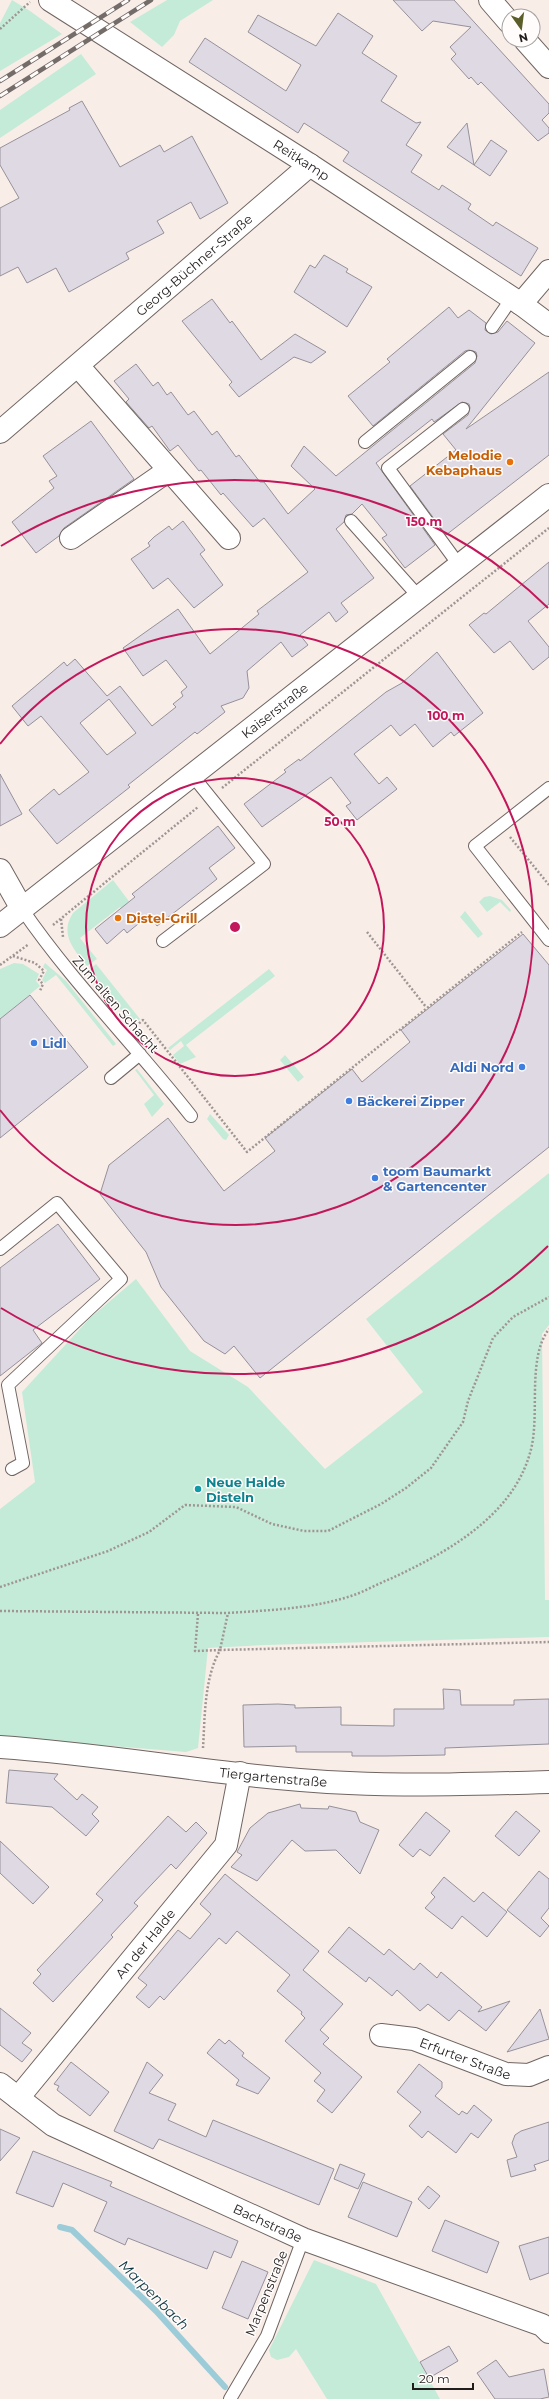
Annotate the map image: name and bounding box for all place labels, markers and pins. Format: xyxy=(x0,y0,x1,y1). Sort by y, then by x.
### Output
place label: Melodie Kebaphaus xyxy=(426,447,502,478)
marker: Melodie Kebaphaus xyxy=(505,457,515,467)
place label: Distel-Grill xyxy=(126,910,198,926)
marker: Distel-Grill xyxy=(113,913,123,923)
centre of rings xyxy=(228,920,242,934)
place label: Lidl xyxy=(42,1035,67,1051)
marker: Lidl xyxy=(29,1038,39,1048)
place label: Aldi Nord xyxy=(449,1059,514,1075)
marker: Aldi Nord xyxy=(517,1062,527,1072)
place label: Bäckerei Zipper xyxy=(357,1093,465,1109)
marker: Bäckerei Zipper xyxy=(344,1096,354,1106)
place label: toom Baumarkt & Gartencenter xyxy=(383,1163,491,1194)
marker: toom Baumarkt & Gartencenter xyxy=(370,1173,380,1183)
place label: Neue Halde Disteln xyxy=(206,1474,285,1505)
marker: Neue Halde Disteln xyxy=(193,1484,203,1494)

